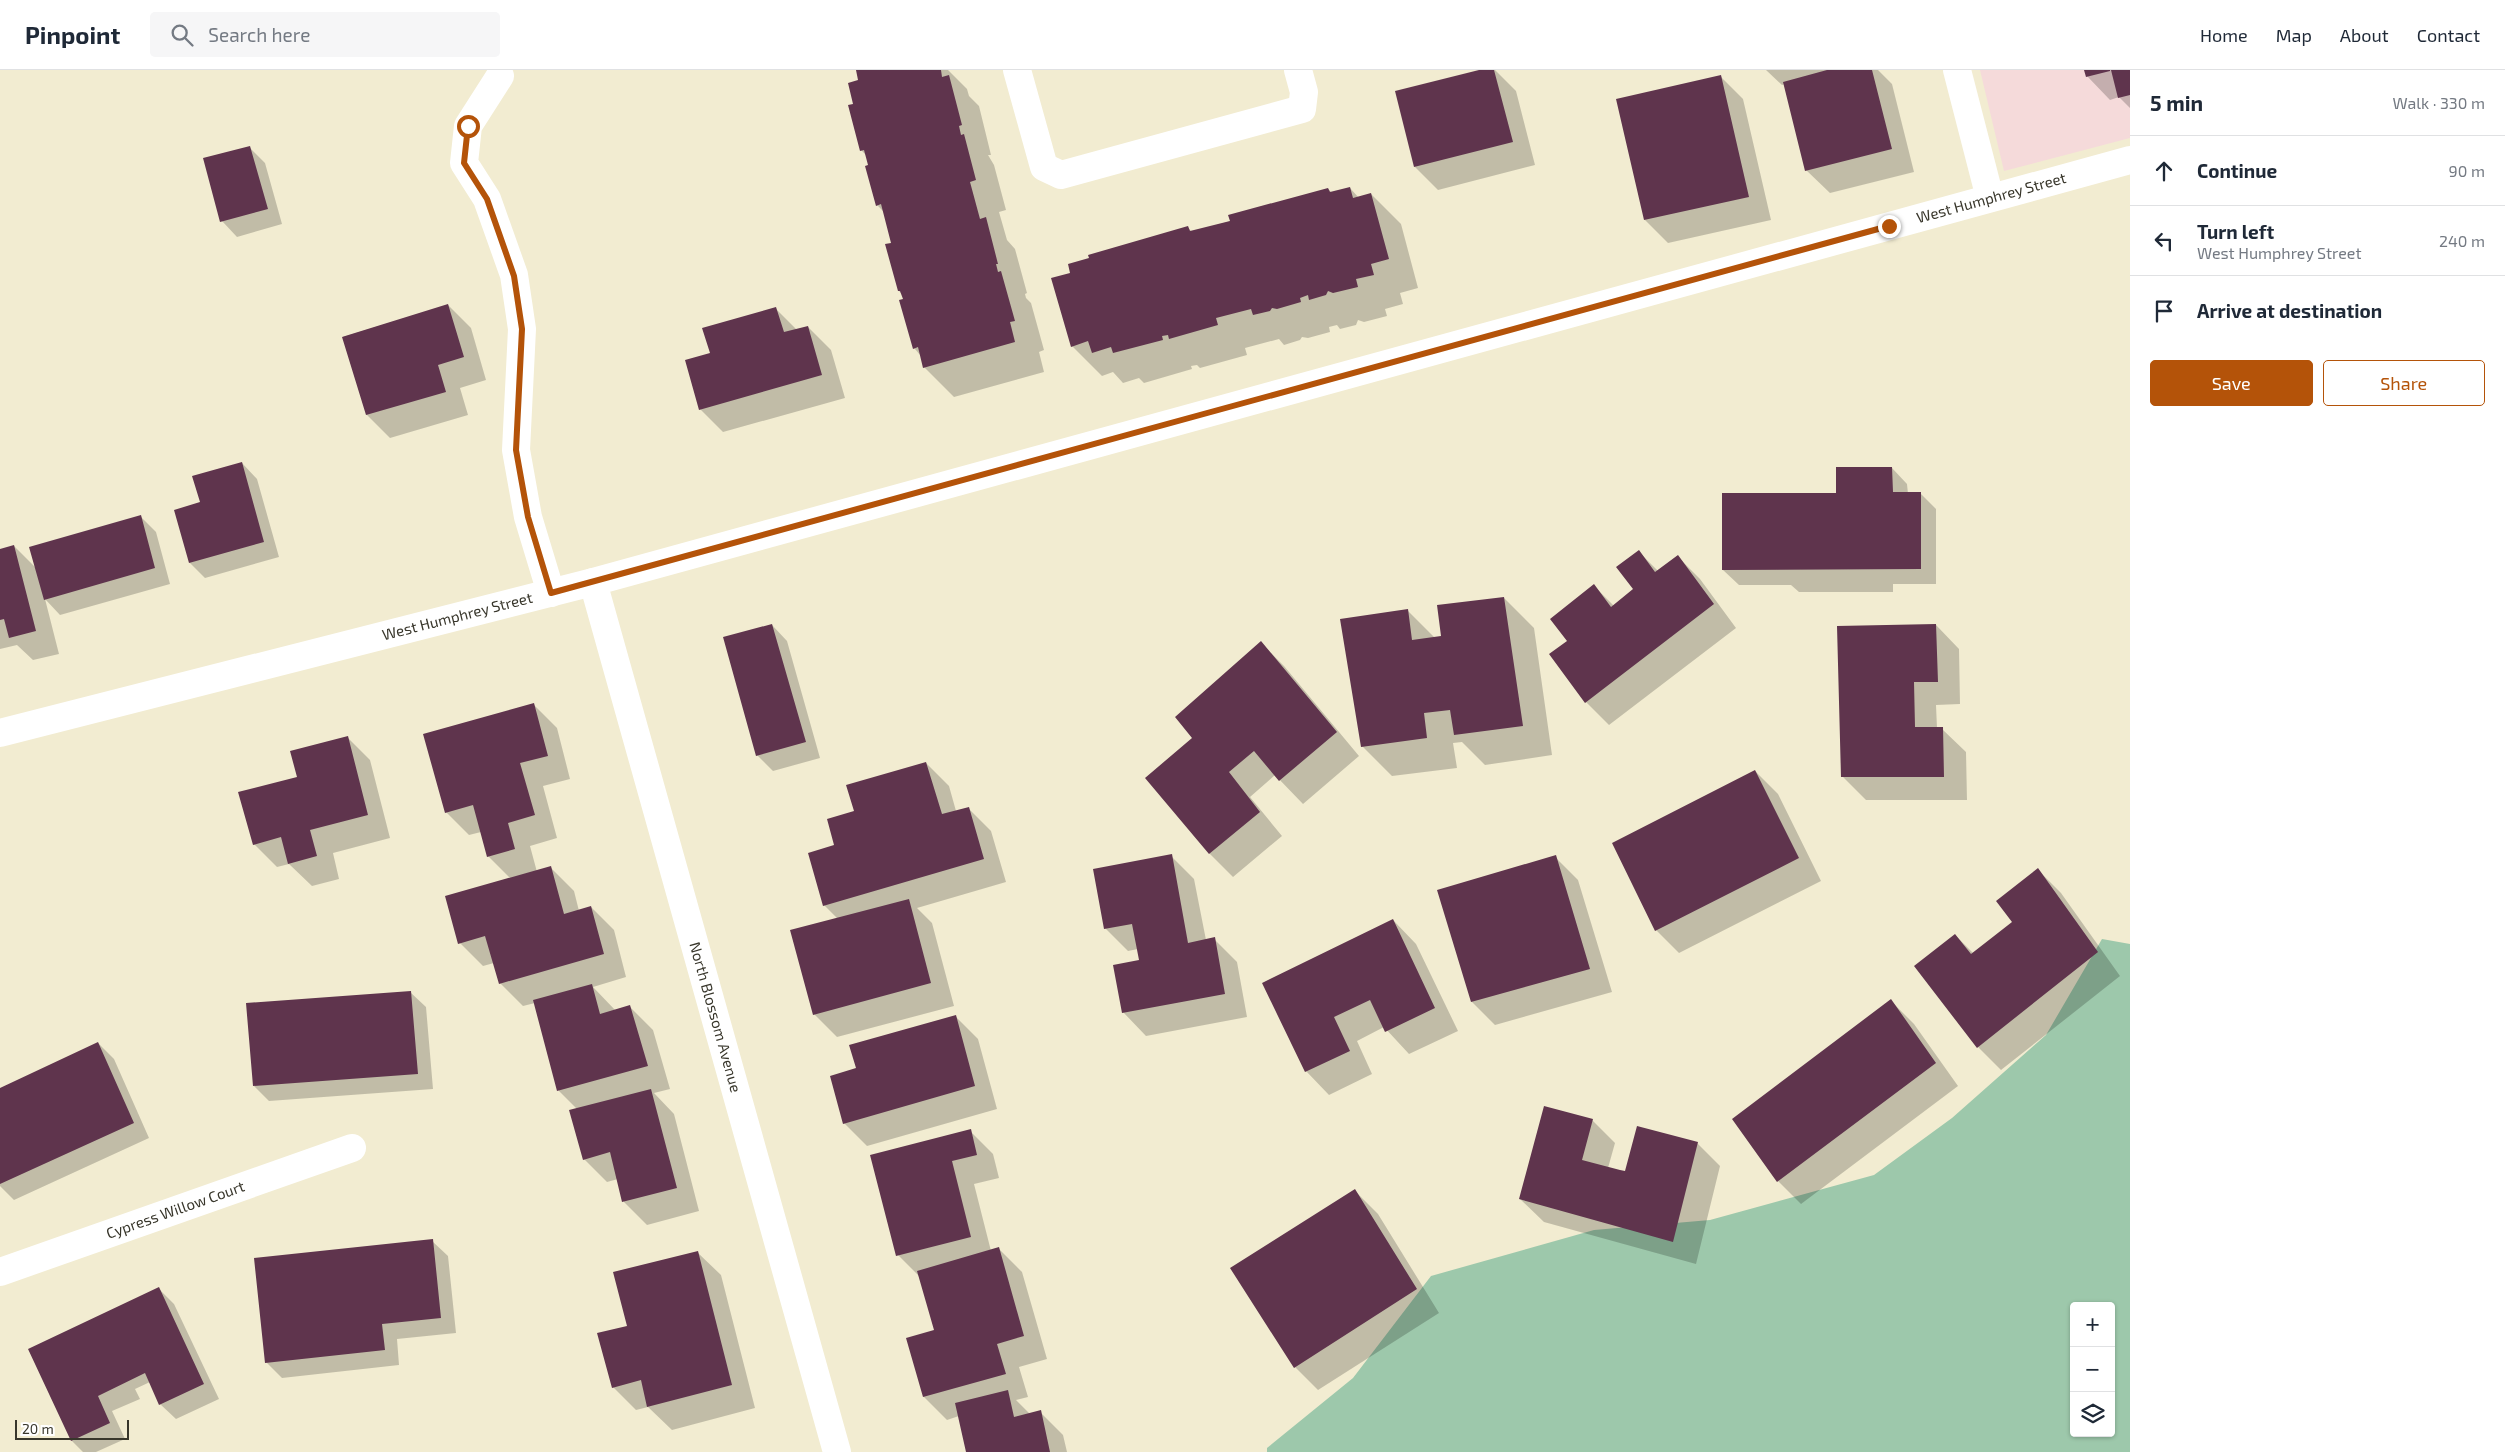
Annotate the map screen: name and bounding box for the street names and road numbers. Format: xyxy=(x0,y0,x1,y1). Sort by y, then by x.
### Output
street label: West Humphrey Street xyxy=(1914,168,2068,226)
street label: West Humphrey Street xyxy=(380,588,534,643)
street label: North Blossom Avenue xyxy=(686,940,746,1094)
street label: Cypress Willow Court xyxy=(103,1176,247,1242)

